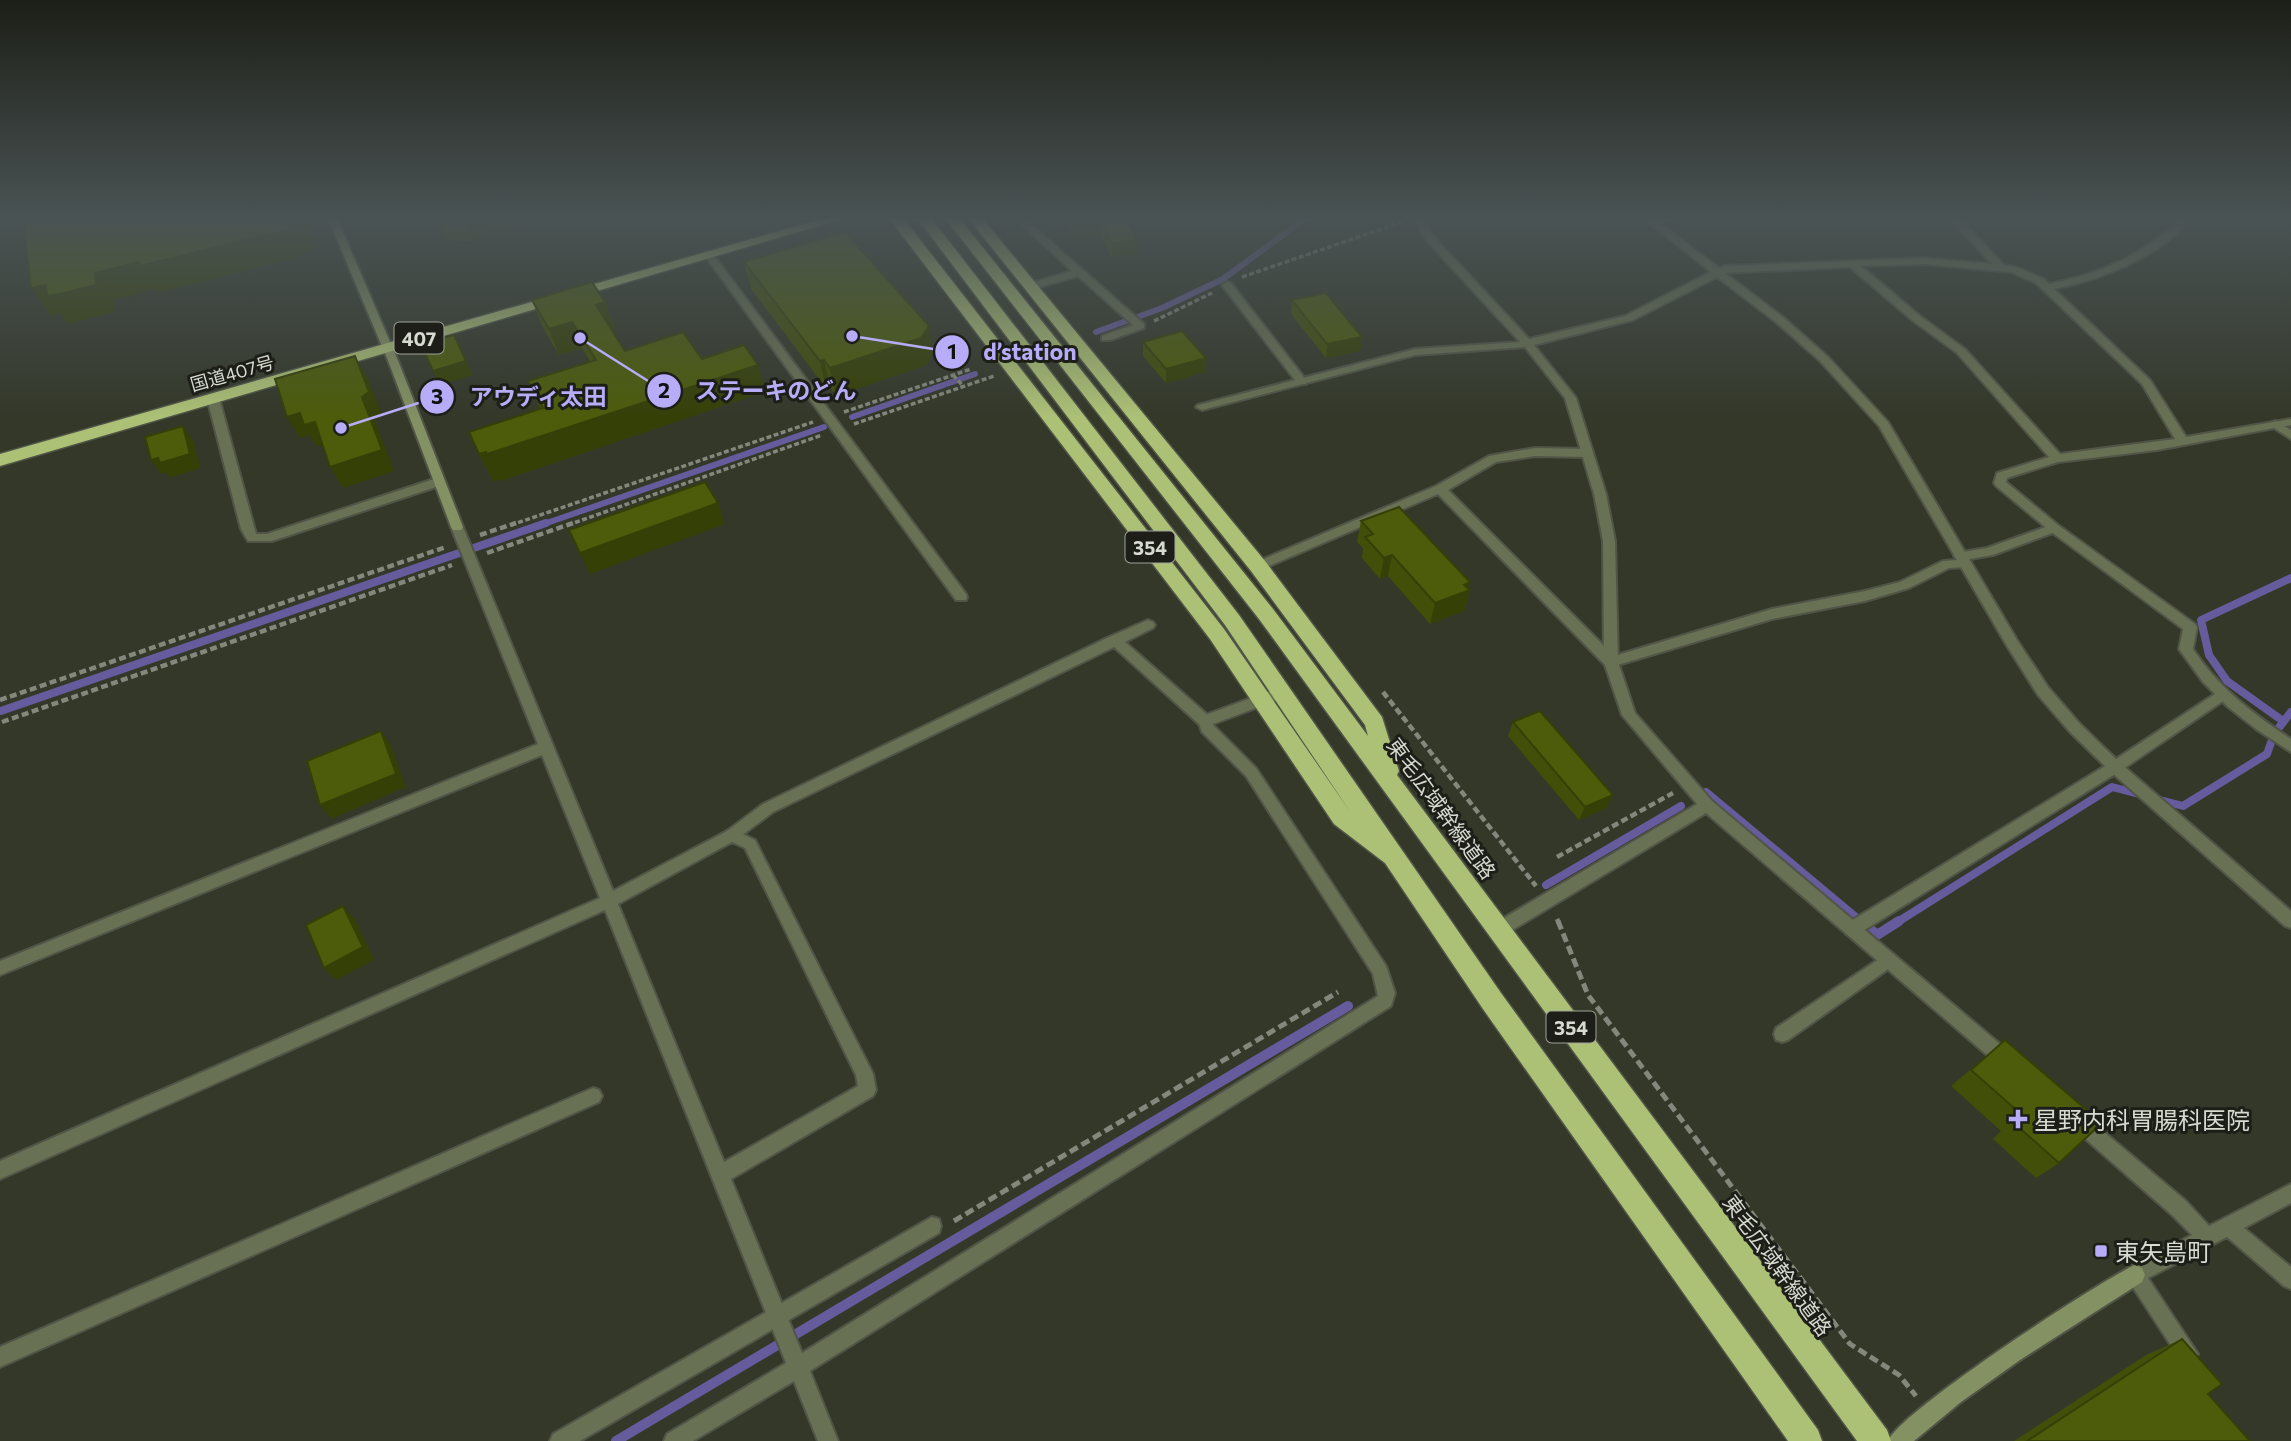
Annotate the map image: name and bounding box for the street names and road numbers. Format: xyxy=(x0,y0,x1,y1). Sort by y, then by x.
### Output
road number: 407 xyxy=(394,322,444,354)
street label: 国道407号 xyxy=(188,351,276,395)
road number: 354 xyxy=(1126,532,1174,562)
street label: 東毛広域幹線道路 xyxy=(1383,733,1501,883)
road number: 354 xyxy=(1546,1012,1596,1042)
street label: 東毛広域幹線道路 xyxy=(1719,1190,1837,1340)

